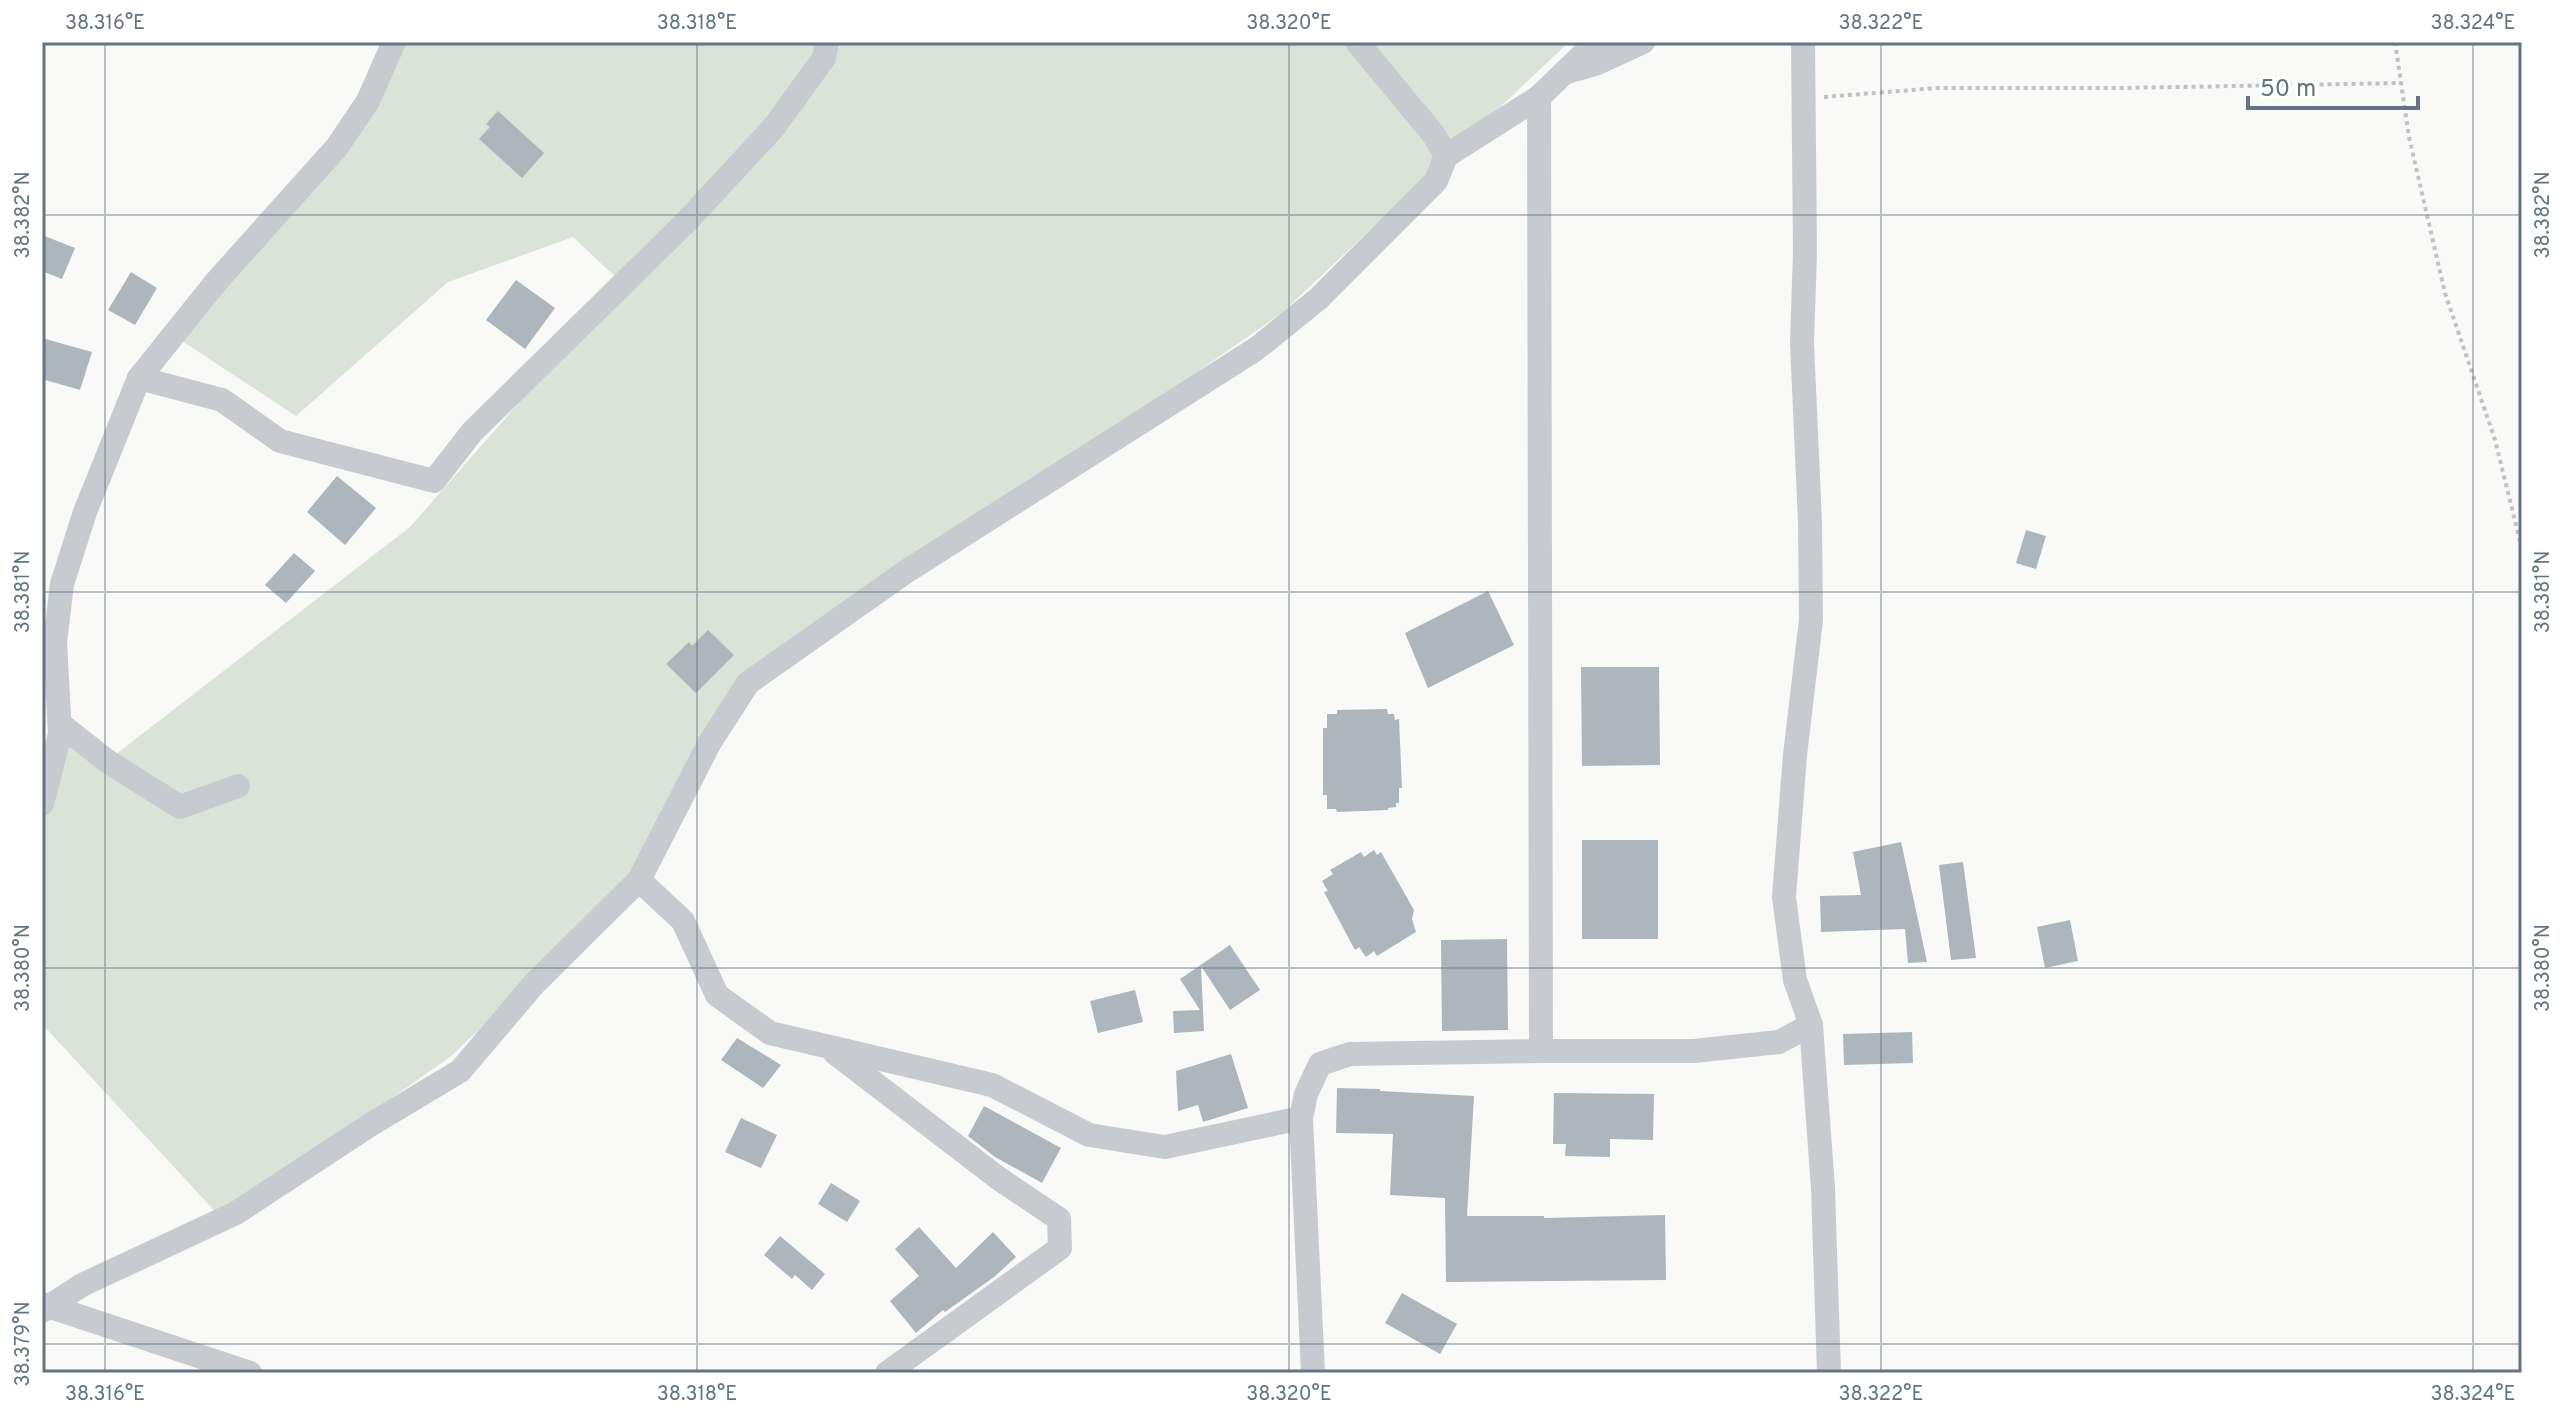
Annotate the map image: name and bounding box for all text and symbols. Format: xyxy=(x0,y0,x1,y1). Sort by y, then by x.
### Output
text: 38.316°E xyxy=(65,11,145,37)
text: 38.318°E xyxy=(657,11,737,37)
text: 38.320°E xyxy=(1246,11,1332,37)
text: 38.322°E xyxy=(1839,11,1923,37)
text: 38.324°E xyxy=(2431,11,2515,37)
scale bar xyxy=(2248,60,2418,110)
text: 50 m xyxy=(2260,75,2316,105)
text: 38.382°N xyxy=(11,171,37,259)
text: 38.382°N xyxy=(2531,171,2557,259)
text: 38.381°N xyxy=(11,551,37,633)
text: 38.381°N xyxy=(2531,551,2557,633)
text: 38.380°N xyxy=(11,924,37,1012)
text: 38.380°N xyxy=(2531,924,2557,1012)
text: 38.379°N xyxy=(11,1301,37,1387)
text: 38.316°E xyxy=(65,1382,145,1408)
text: 38.318°E xyxy=(657,1382,737,1408)
text: 38.320°E xyxy=(1246,1382,1332,1408)
text: 38.322°E xyxy=(1839,1382,1923,1408)
text: 38.324°E xyxy=(2431,1382,2515,1408)

